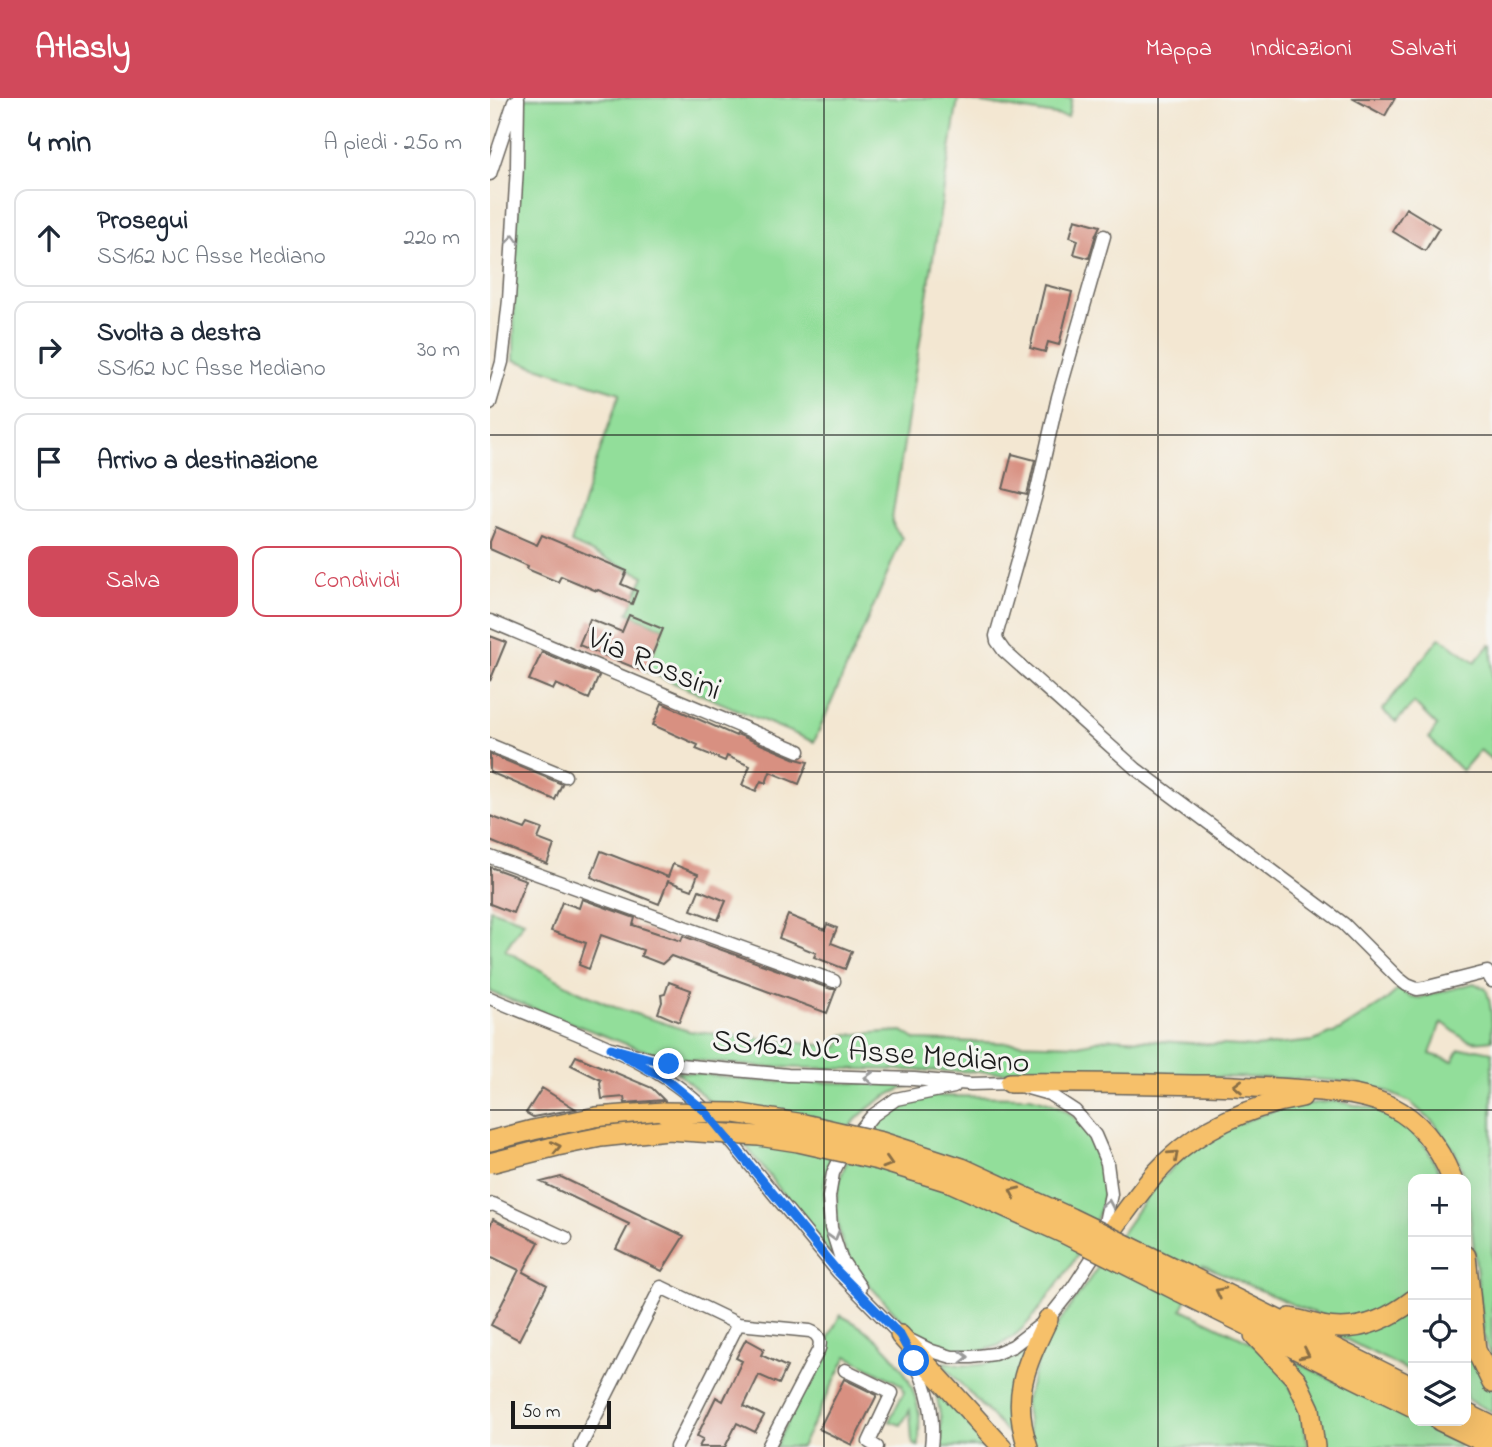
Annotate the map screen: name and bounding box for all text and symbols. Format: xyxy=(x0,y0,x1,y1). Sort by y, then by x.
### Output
text: Atlasly xyxy=(35,25,130,73)
text: Mappa xyxy=(1145,32,1212,67)
text: Indicazioni xyxy=(1250,32,1352,67)
text: Salvati xyxy=(1390,32,1457,67)
text: 4 min xyxy=(28,122,91,166)
text: A piedi · 250 m xyxy=(324,127,462,160)
text: Prosegui xyxy=(97,203,188,241)
icon: ahead xyxy=(30,219,68,257)
text: 220 m xyxy=(404,222,460,255)
one-way arrow xyxy=(505,233,520,244)
text: SS162 NC Asse Mediano xyxy=(97,241,326,274)
text: Svolta a destra xyxy=(97,315,261,353)
icon: right xyxy=(30,331,68,369)
text: 30 m xyxy=(417,334,460,367)
text: SS162 NC Asse Mediano xyxy=(97,353,326,386)
icon: arrive xyxy=(30,443,68,481)
text: Arrivo a destinazione xyxy=(97,443,318,481)
button: Salva xyxy=(28,546,238,617)
button: Condividi xyxy=(252,546,462,617)
street label: Via Rossini xyxy=(578,615,728,715)
street label: SS162 NC Asse Mediano xyxy=(710,1019,1031,1088)
route end xyxy=(653,1048,684,1079)
one-way arrow xyxy=(863,1070,874,1085)
one-way arrow xyxy=(1232,1078,1243,1094)
one-way arrow xyxy=(550,1140,562,1155)
one-way arrow xyxy=(1166,1151,1179,1164)
one-way arrow xyxy=(882,1154,894,1169)
map controls xyxy=(1408,1174,1471,1426)
button: + xyxy=(1408,1174,1471,1237)
one-way arrow xyxy=(1009,1186,1021,1200)
one-way arrow xyxy=(1100,1198,1115,1210)
one-way arrow xyxy=(826,1230,840,1242)
button: − xyxy=(1408,1237,1471,1300)
one-way arrow xyxy=(1215,1286,1228,1300)
button: locate xyxy=(1408,1300,1471,1363)
route start xyxy=(898,1345,929,1376)
one-way arrow xyxy=(1298,1346,1310,1360)
one-way arrow xyxy=(959,1349,970,1364)
button: layers xyxy=(1408,1363,1471,1426)
scale bar xyxy=(511,1398,611,1430)
text: 50 m xyxy=(522,1399,561,1426)

